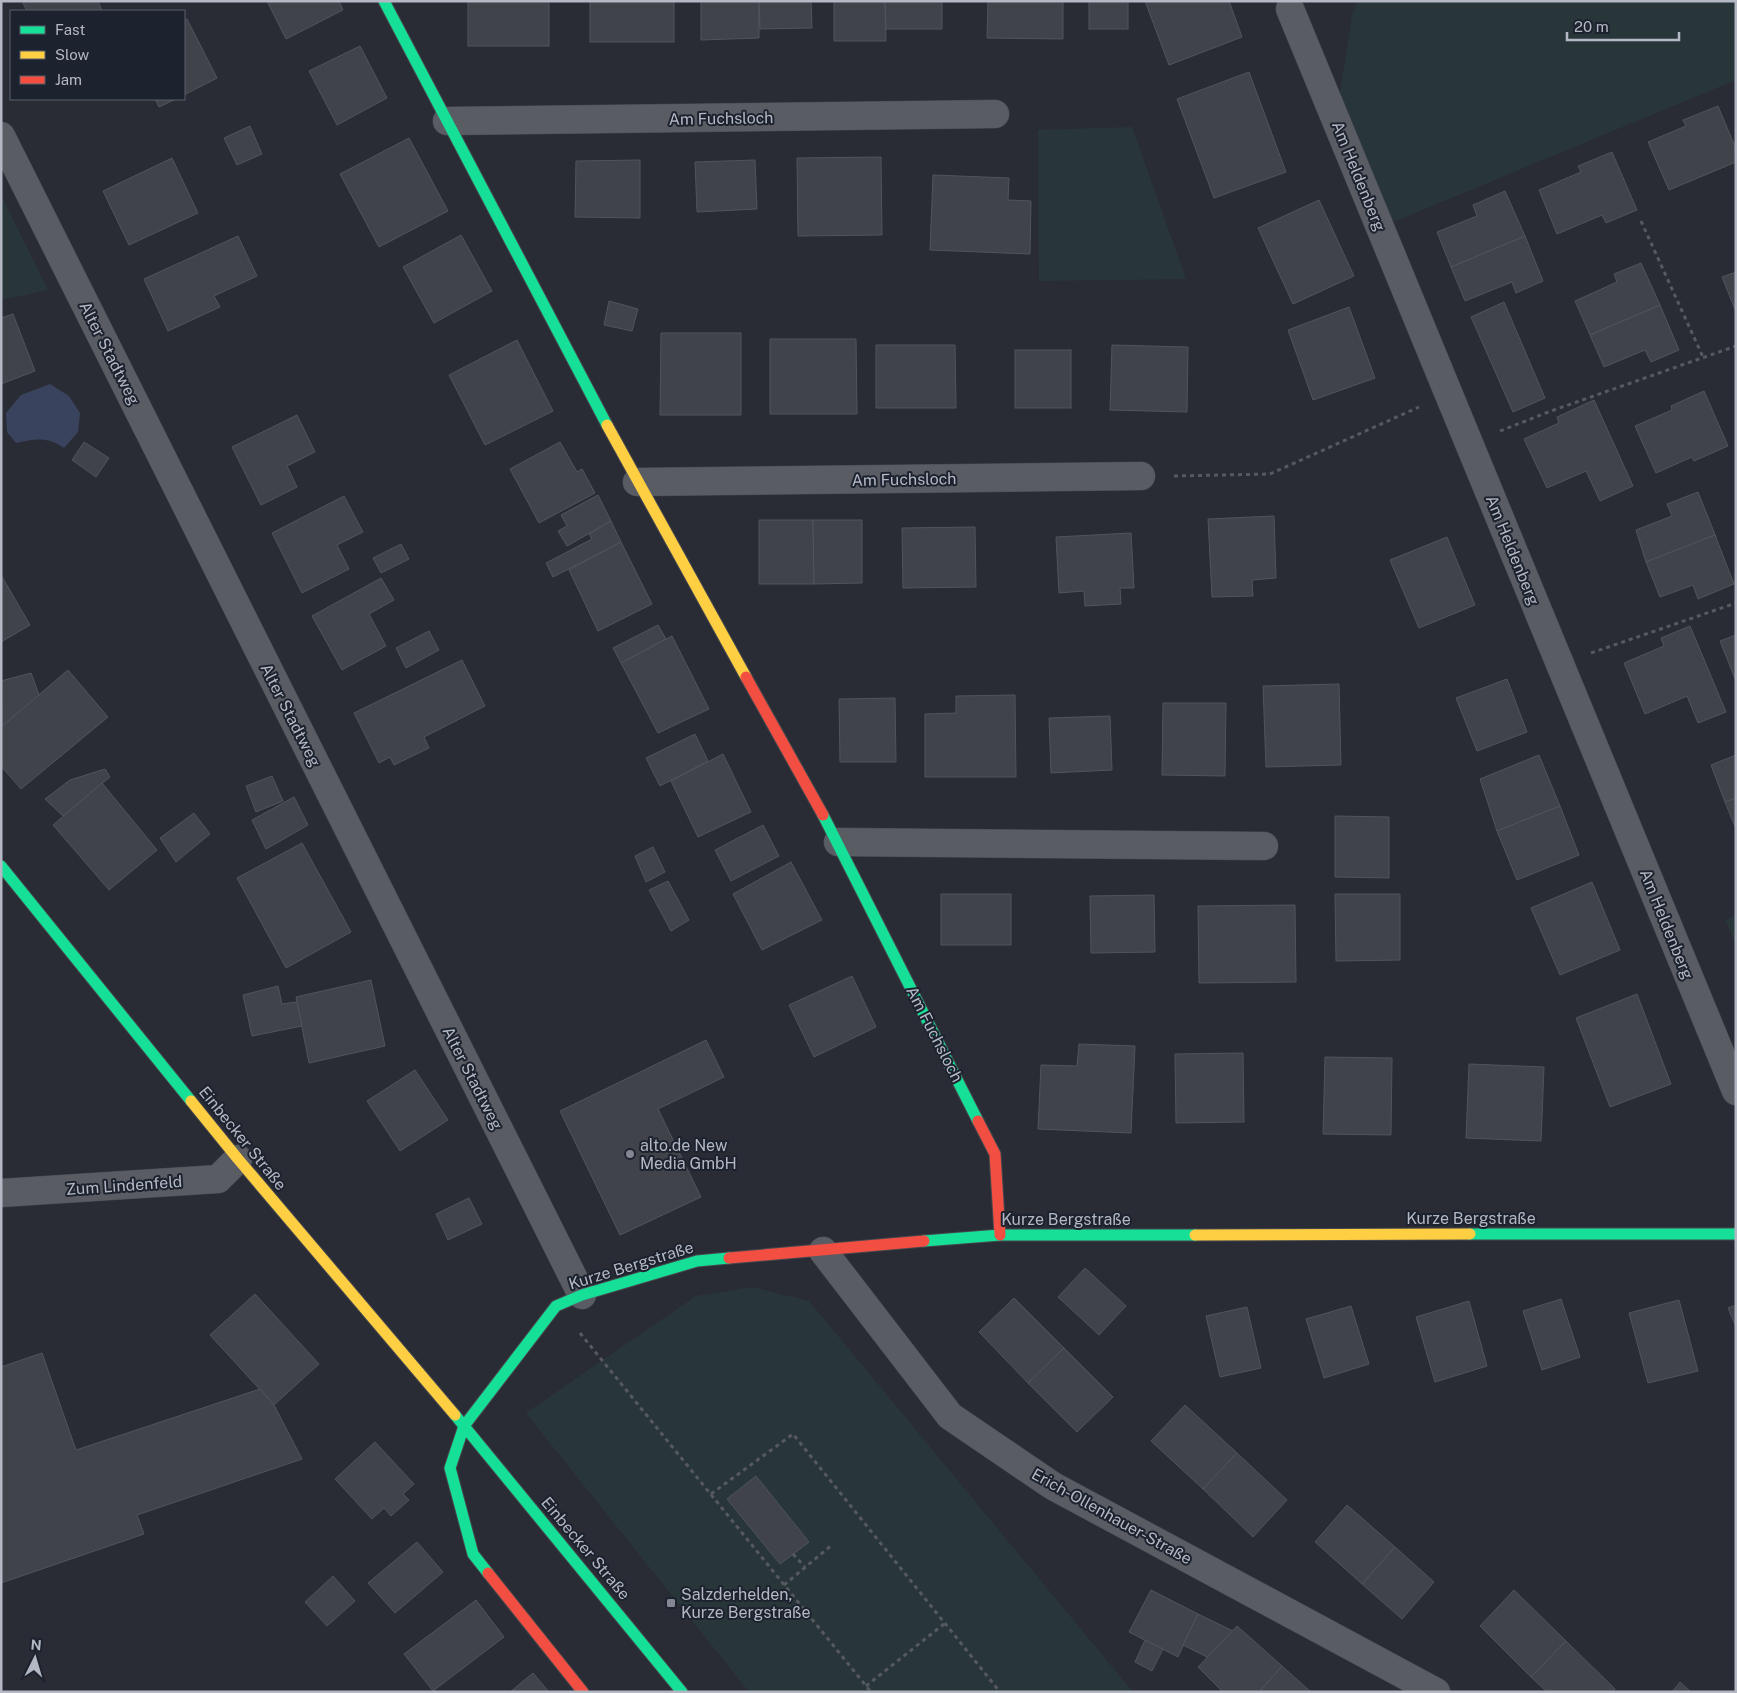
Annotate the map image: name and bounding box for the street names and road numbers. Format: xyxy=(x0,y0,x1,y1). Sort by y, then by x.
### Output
street label: Am Fuchsloch xyxy=(668,108,774,129)
street label: Am Heldenberg xyxy=(1328,118,1389,234)
street label: Alter Stadtweg xyxy=(75,298,144,408)
street label: Am Fuchsloch xyxy=(851,469,957,490)
street label: Am Heldenberg xyxy=(1482,492,1543,608)
street label: Alter Stadtweg xyxy=(256,660,325,770)
street label: Am Heldenberg xyxy=(1636,866,1697,982)
street label: Am Fuchsloch xyxy=(902,983,967,1085)
street label: Alter Stadtweg xyxy=(438,1023,507,1133)
street label: Einbecker Straße xyxy=(195,1083,290,1194)
street label: Zum Lindenfeld xyxy=(65,1172,183,1199)
street label: Kurze Bergstraße xyxy=(1406,1209,1536,1228)
street label: Kurze Bergstraße xyxy=(1001,1210,1131,1229)
street label: Kurze Bergstraße xyxy=(566,1237,696,1294)
street label: Erich-Ollenhauer-Straße xyxy=(1028,1464,1195,1568)
street label: Einbecker Straße xyxy=(537,1493,634,1603)

